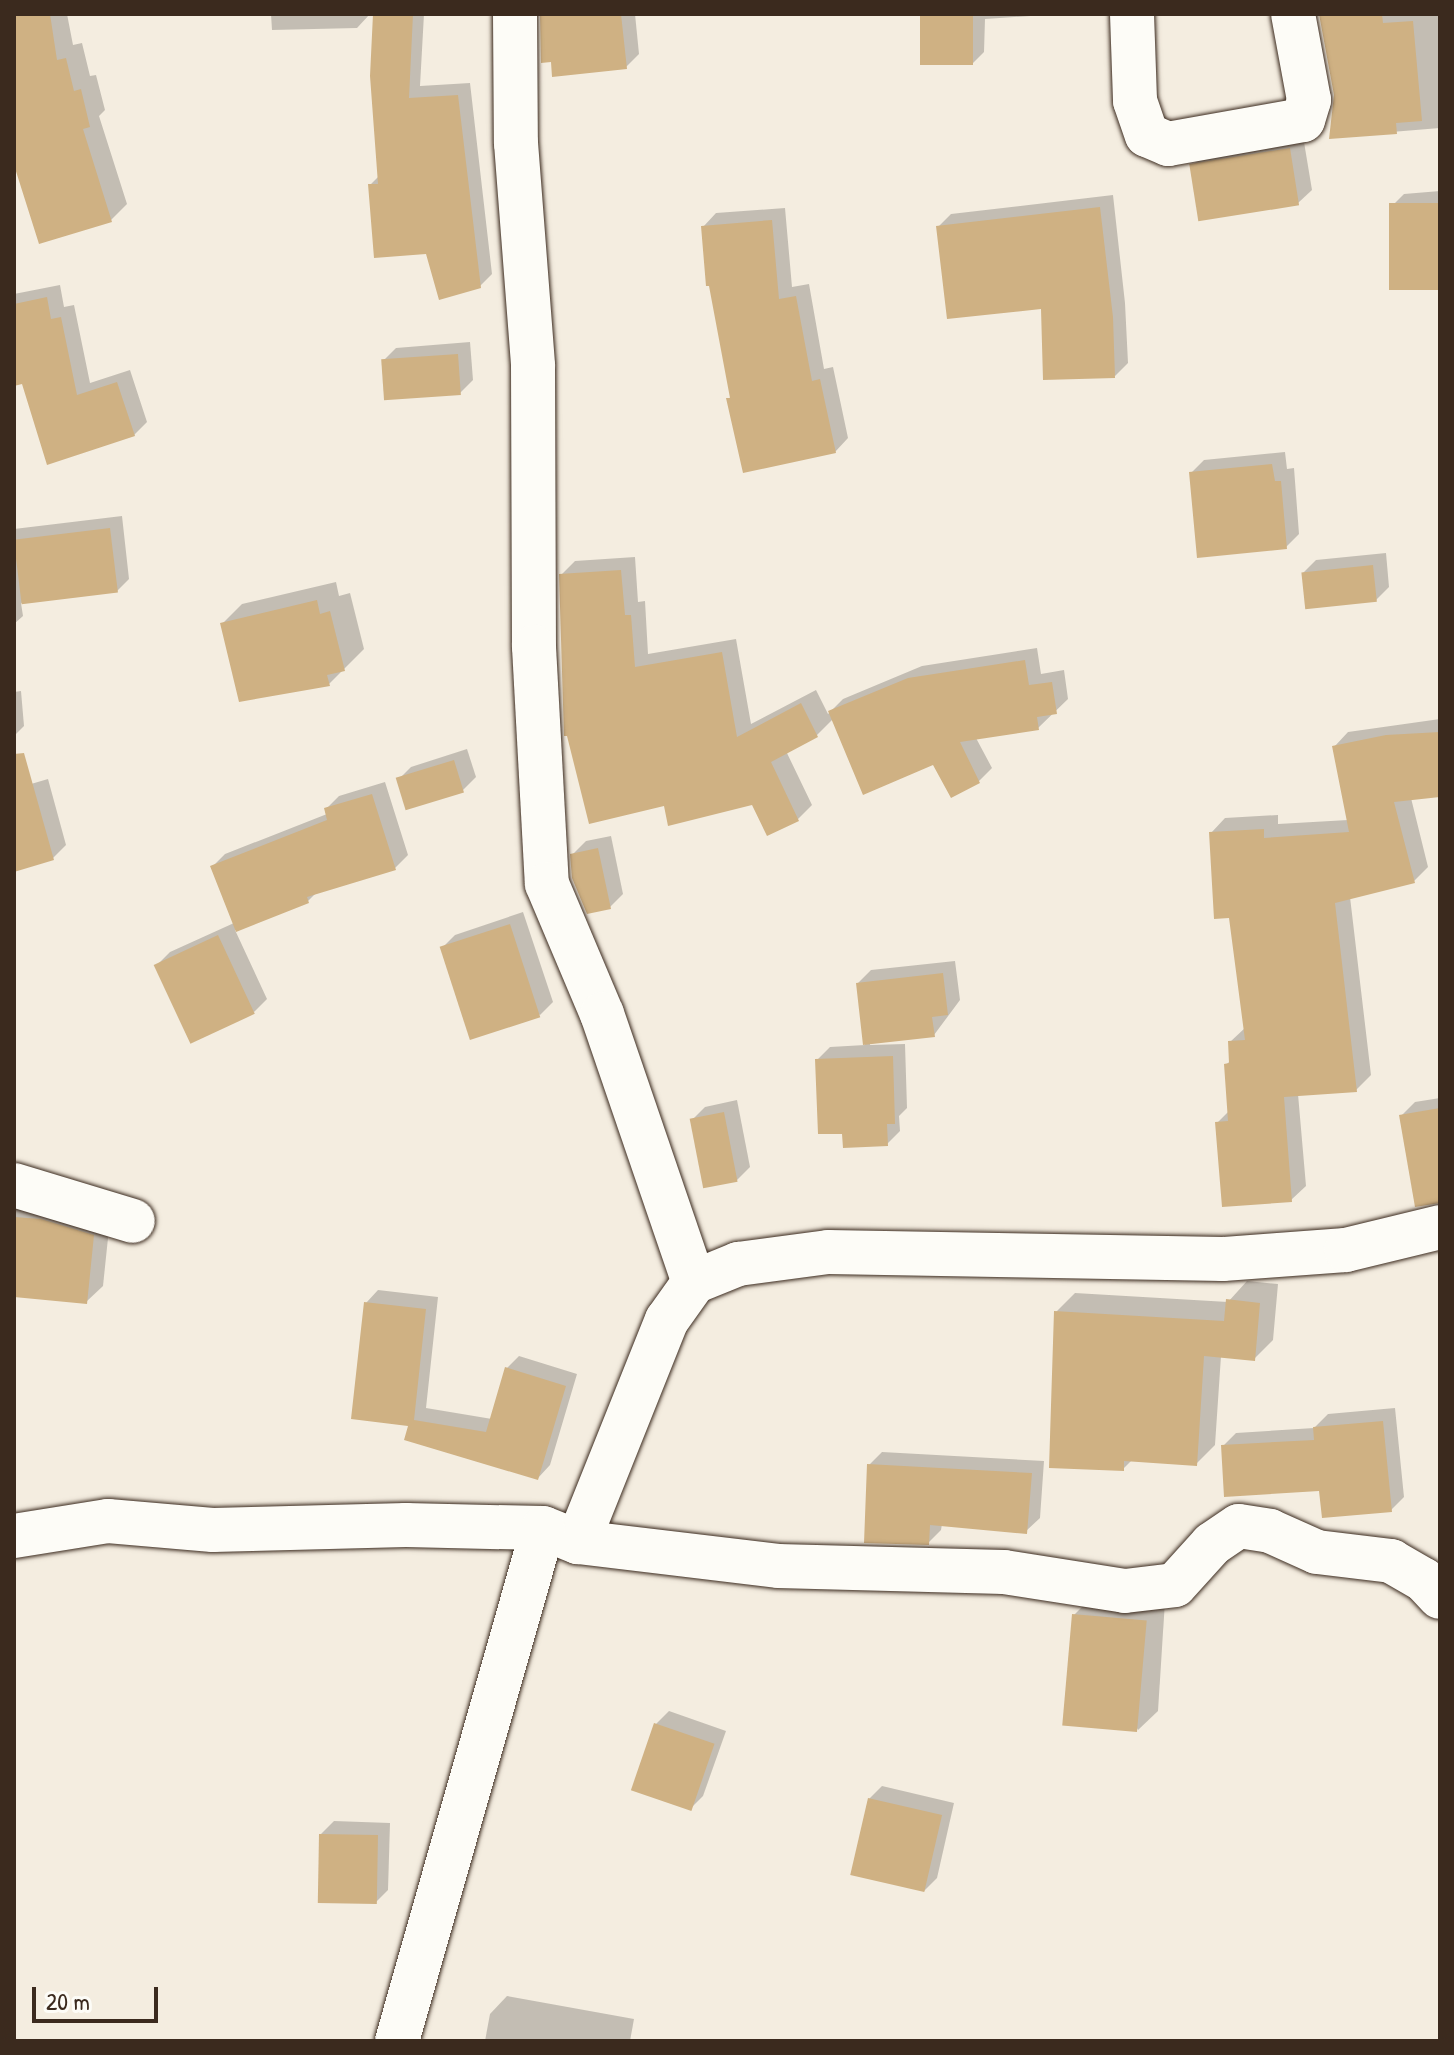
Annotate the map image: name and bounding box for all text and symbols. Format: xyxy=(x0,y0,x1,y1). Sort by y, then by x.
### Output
scale bar xyxy=(36,1971,162,2021)
text: 20 m xyxy=(46,1985,90,2017)

